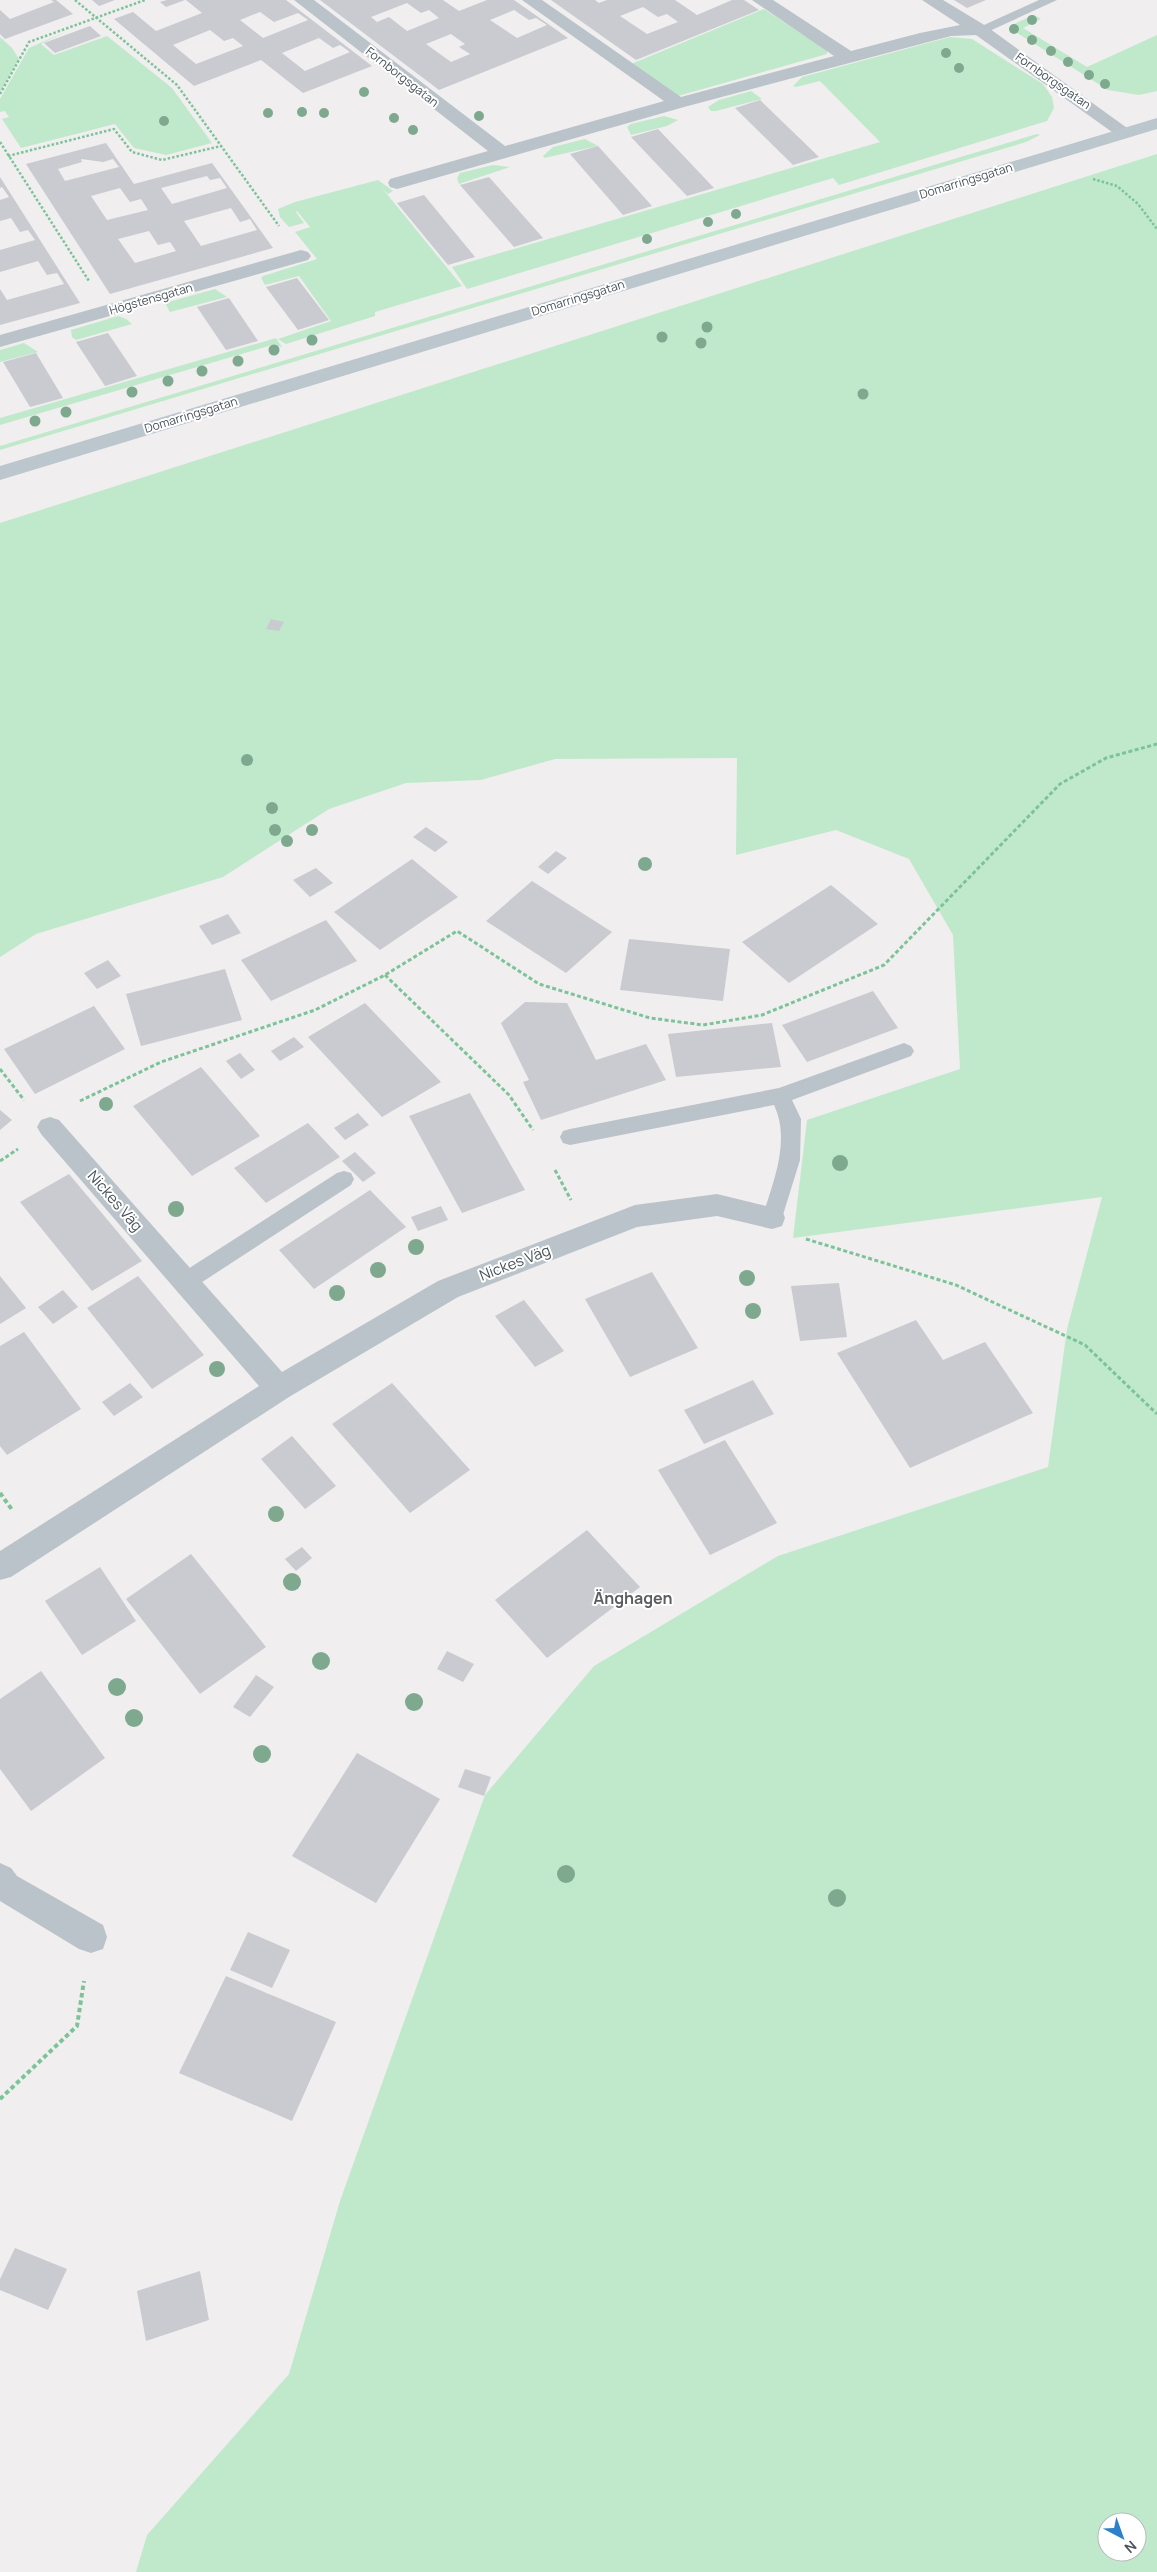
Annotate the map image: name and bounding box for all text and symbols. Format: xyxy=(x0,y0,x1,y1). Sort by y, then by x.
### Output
street label: Fornborgsgatan xyxy=(362,43,442,111)
street label: Fornborgsgatan xyxy=(1012,48,1094,113)
street label: Domarringsgatan xyxy=(917,158,1014,203)
street label: Domarringsgatan xyxy=(529,275,626,320)
street label: Högstensgatan xyxy=(107,279,195,319)
street label: Domarringsgatan xyxy=(142,392,239,437)
street label: Nickes Väg xyxy=(83,1166,148,1236)
street label: Nickes Väg xyxy=(476,1239,553,1286)
district label: Änghagen xyxy=(593,1587,673,1609)
north arrow xyxy=(1097,2512,1147,2562)
text: N xyxy=(1121,2537,1141,2558)

